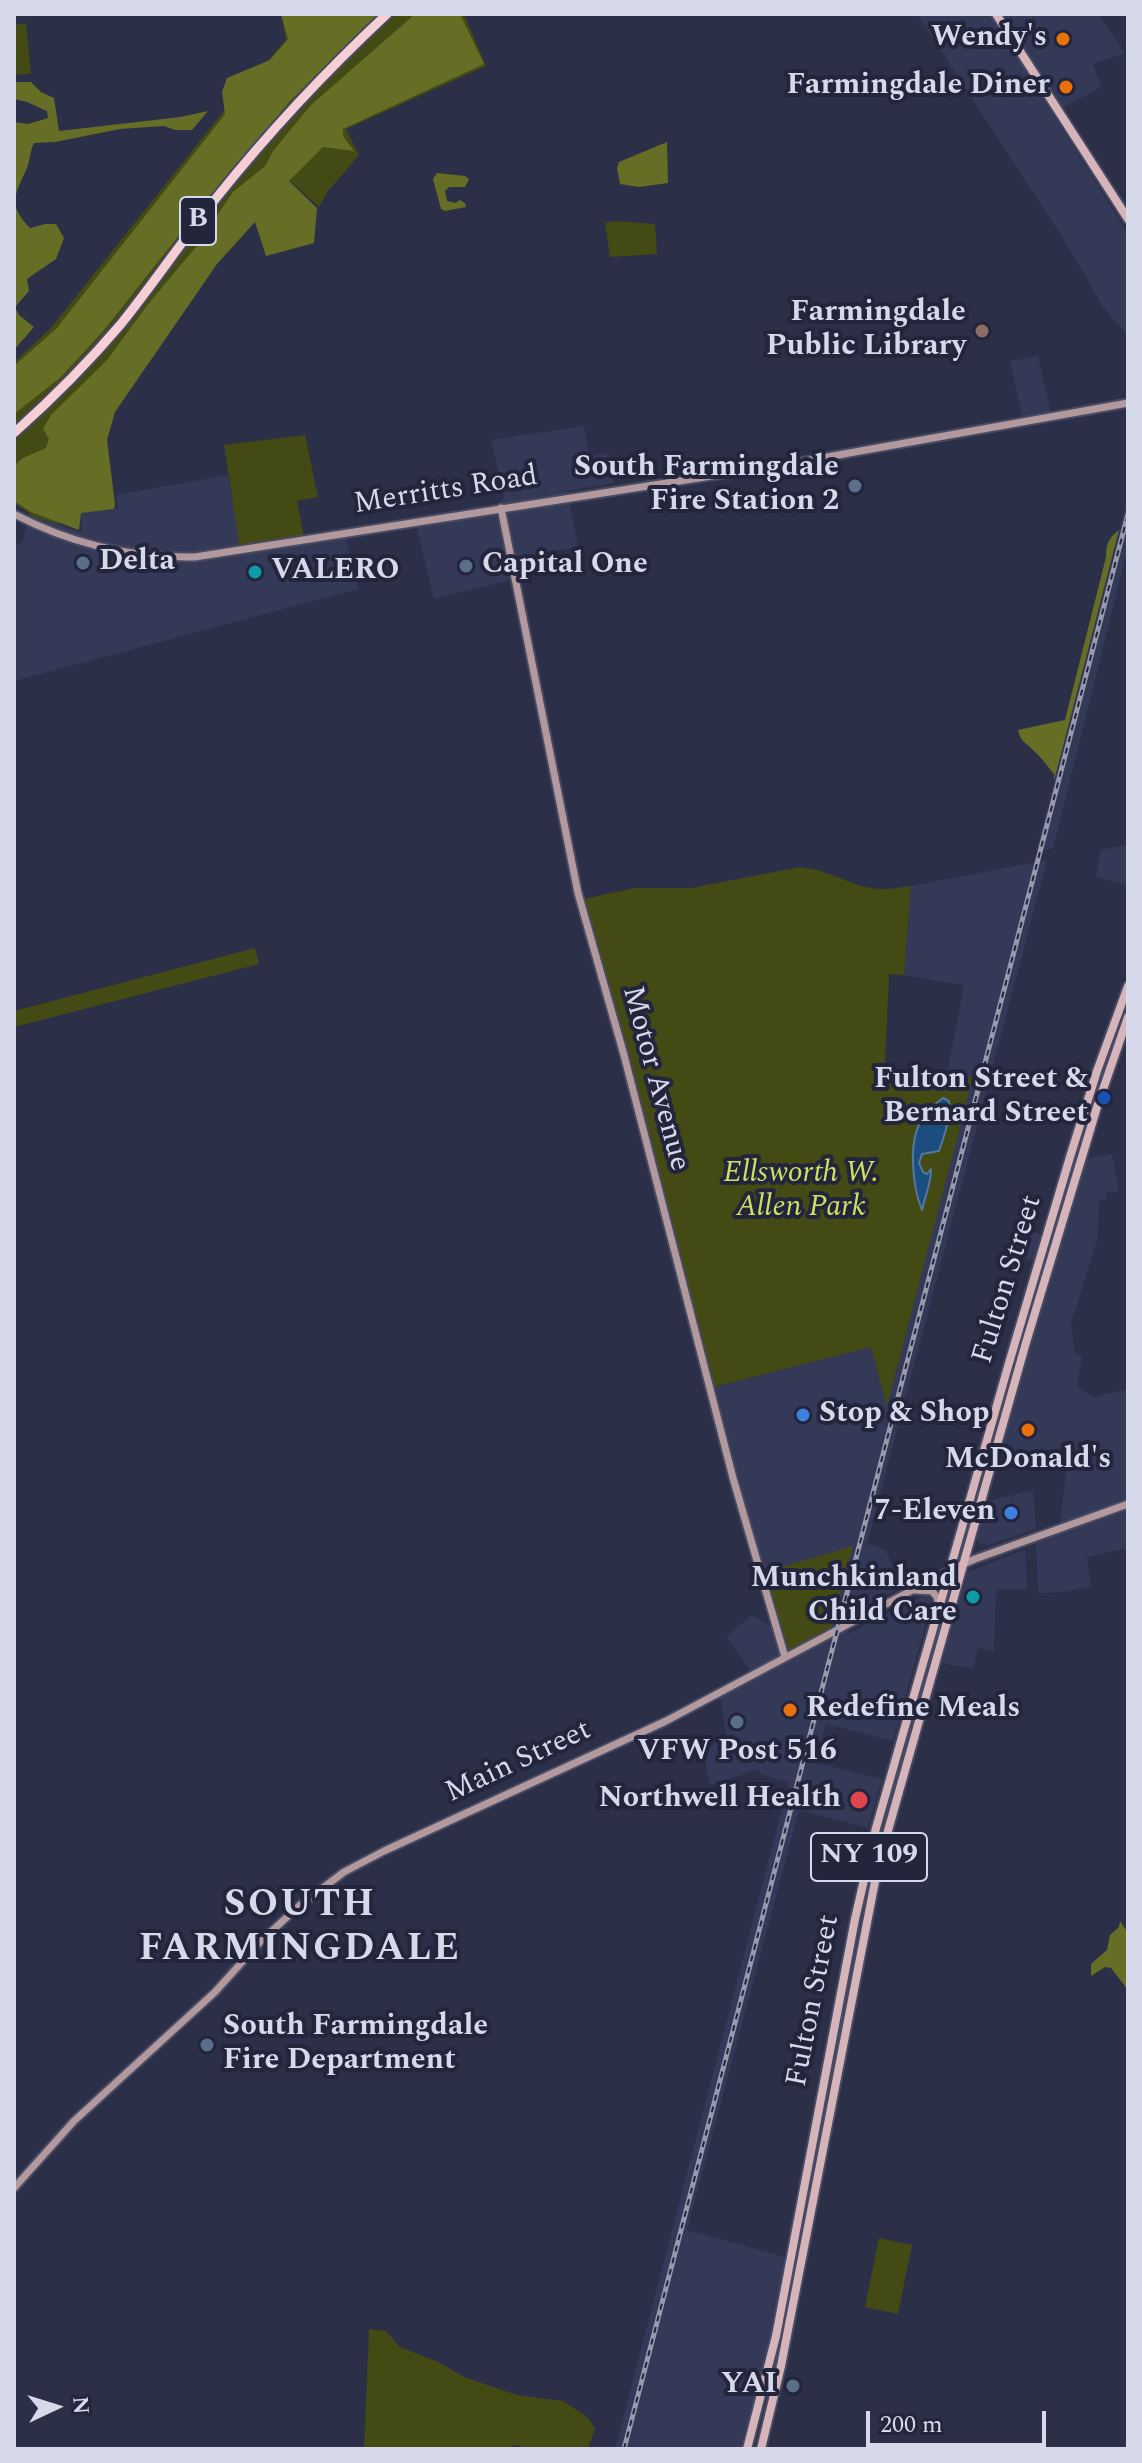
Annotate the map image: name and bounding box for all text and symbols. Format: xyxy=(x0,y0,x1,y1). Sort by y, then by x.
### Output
place label: Wendy's xyxy=(931,21,1047,57)
marker: Wendy's xyxy=(1054,30,1072,48)
place label: Farmingdale Diner xyxy=(786,69,1050,105)
marker: Farmingdale Diner xyxy=(1057,78,1075,96)
road number: B xyxy=(180,197,216,245)
place label: Farmingdale Public Library xyxy=(766,296,966,366)
marker: Farmingdale Public Library xyxy=(973,322,991,340)
place label: South Farmingdale Fire Station 2 xyxy=(574,451,839,522)
street label: Merritts Road xyxy=(351,460,541,524)
marker: South Farmingdale Fire Station 2 xyxy=(846,477,864,495)
place label: Delta xyxy=(99,545,175,581)
place label: Capital One xyxy=(482,548,648,584)
marker: Delta xyxy=(74,554,92,572)
place label: VALERO xyxy=(271,554,399,590)
marker: Capital One xyxy=(457,557,475,575)
marker: VALERO xyxy=(246,563,264,581)
street label: Motor Avenue xyxy=(612,982,696,1176)
place label: Fulton Street & Bernard Street xyxy=(874,1063,1088,1134)
marker: Fulton Street & Bernard Street xyxy=(1095,1089,1113,1107)
park label: Ellsworth W. Allen Park xyxy=(723,1157,879,1228)
street label: Fulton Street xyxy=(966,1191,1052,1369)
place label: Stop & Shop xyxy=(819,1397,989,1433)
marker: Stop & Shop xyxy=(794,1406,812,1424)
marker: McDonald's xyxy=(1019,1421,1037,1439)
place label: McDonald's xyxy=(945,1443,1111,1479)
place label: 7-Eleven xyxy=(874,1495,995,1531)
marker: 7-Eleven xyxy=(1002,1504,1020,1522)
place label: Munchkinland Child Care xyxy=(750,1562,957,1632)
marker: Munchkinland Child Care xyxy=(964,1588,982,1606)
place label: Redefine Meals xyxy=(806,1692,1020,1728)
marker: Redefine Meals xyxy=(781,1701,799,1719)
marker: VFW Post 516 xyxy=(728,1713,746,1731)
street label: Main Street xyxy=(440,1714,598,1812)
place label: VFW Post 516 xyxy=(637,1735,837,1771)
place label: Northwell Health xyxy=(598,1782,841,1818)
marker: Northwell Health xyxy=(848,1789,870,1811)
road number: NY 109 xyxy=(811,1833,927,1881)
district label: SOUTH FARMINGDALE xyxy=(139,1885,461,1974)
street label: Fulton Street xyxy=(781,1912,849,2090)
place label: South Farmingdale Fire Department xyxy=(223,2010,488,2080)
marker: South Farmingdale Fire Department xyxy=(198,2036,216,2054)
north arrow xyxy=(16,2367,96,2447)
place label: YAI xyxy=(721,2368,777,2404)
marker: YAI xyxy=(784,2377,802,2395)
text: N xyxy=(63,2395,98,2415)
scale bar xyxy=(870,2395,1050,2445)
text: 200 m xyxy=(880,2407,943,2443)

